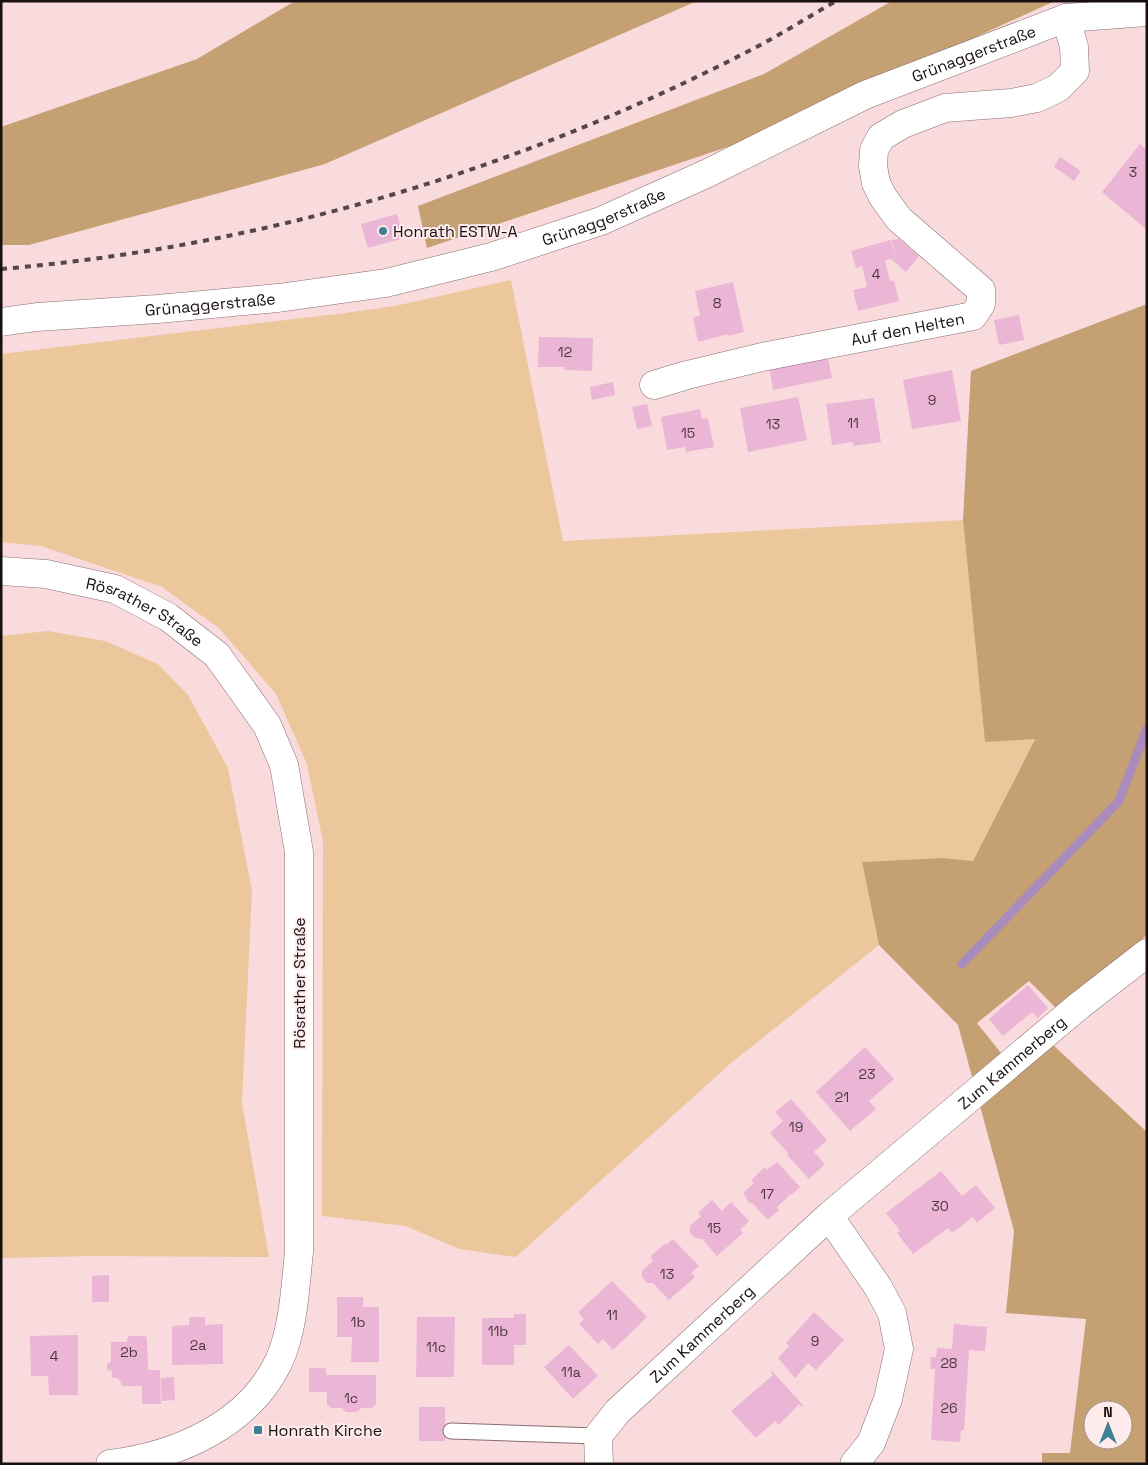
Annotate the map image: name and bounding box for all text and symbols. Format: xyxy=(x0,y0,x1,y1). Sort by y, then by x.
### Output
street label: Grünaggerstraße xyxy=(909,21,1039,87)
house number: 3 xyxy=(1129,163,1137,181)
street label: Grünaggerstraße xyxy=(539,183,669,251)
place label: Honrath ESTW-A xyxy=(393,221,518,242)
marker: Honrath ESTW-A xyxy=(377,225,389,237)
house number: 4 xyxy=(872,265,881,283)
street label: Grünaggerstraße xyxy=(144,288,277,321)
house number: 8 xyxy=(713,294,722,312)
street label: Auf den Helten xyxy=(849,308,966,350)
house number: 12 xyxy=(558,343,572,361)
house number: 9 xyxy=(928,391,936,409)
house number: 11 xyxy=(847,414,859,432)
house number: 13 xyxy=(766,415,780,433)
house number: 15 xyxy=(681,424,695,442)
street label: Rösrather Straße xyxy=(84,573,207,651)
street label: Rösrather Straße xyxy=(289,917,310,1049)
street label: Zum Kammerberg xyxy=(954,1011,1070,1114)
house number: 23 xyxy=(859,1065,875,1083)
house number: 21 xyxy=(835,1088,849,1106)
house number: 19 xyxy=(789,1118,803,1136)
house number: 17 xyxy=(760,1185,774,1203)
house number: 30 xyxy=(931,1197,949,1215)
house number: 15 xyxy=(707,1219,721,1237)
house number: 13 xyxy=(660,1265,674,1283)
street label: Zum Kammerberg xyxy=(645,1281,759,1387)
house number: 11 xyxy=(606,1306,618,1324)
house number: 1b xyxy=(351,1313,365,1331)
house number: 11b xyxy=(488,1322,508,1340)
house number: 9 xyxy=(811,1332,819,1350)
house number: 2a xyxy=(190,1336,206,1354)
house number: 11c xyxy=(426,1338,446,1356)
house number: 2b xyxy=(120,1343,138,1361)
house number: 4 xyxy=(50,1347,59,1365)
house number: 28 xyxy=(940,1354,958,1372)
house number: 11a xyxy=(561,1363,581,1381)
house number: 1c xyxy=(344,1389,358,1407)
house number: 26 xyxy=(940,1399,958,1417)
north arrow xyxy=(1083,1400,1133,1450)
text: N xyxy=(1103,1403,1113,1421)
place label: Honrath Kirche xyxy=(268,1420,382,1441)
marker: Honrath Kirche xyxy=(252,1424,264,1436)

